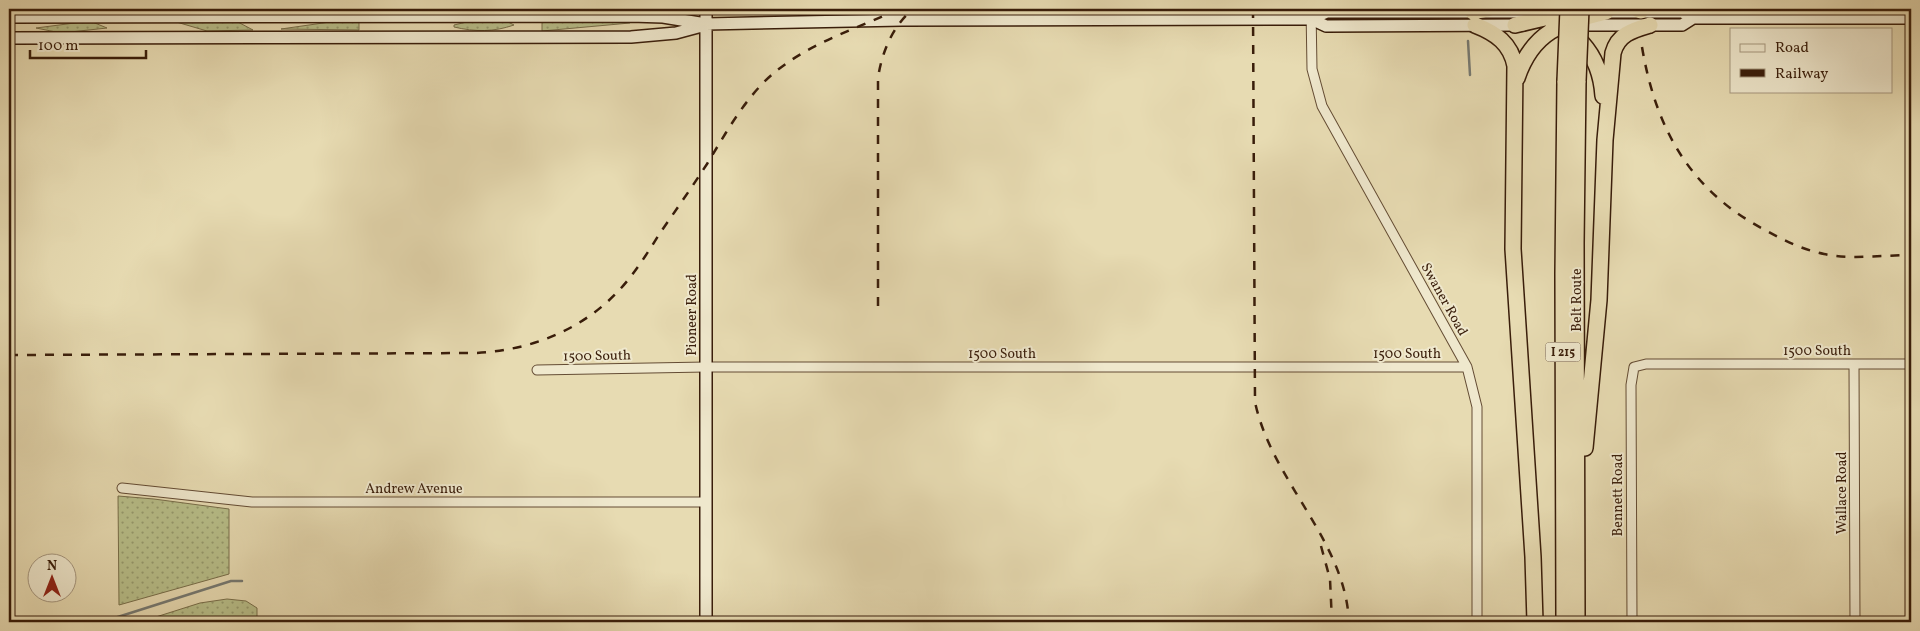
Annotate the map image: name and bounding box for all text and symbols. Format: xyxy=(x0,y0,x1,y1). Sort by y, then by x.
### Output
scale bar xyxy=(30,28,146,60)
legend xyxy=(1730,28,1892,92)
text: 100 m xyxy=(38,36,78,57)
text: Road xyxy=(1775,38,1809,59)
text: Railway xyxy=(1775,64,1828,85)
street label: Swaner Road xyxy=(1416,260,1472,340)
street label: Belt Route xyxy=(1568,268,1587,332)
street label: Pioneer Road xyxy=(683,274,702,356)
road number: I 215 xyxy=(1546,342,1580,362)
street label: 1500 South xyxy=(1783,342,1851,361)
street label: 1500 South xyxy=(968,345,1036,364)
street label: 1500 South xyxy=(1373,345,1441,364)
street label: 1500 South xyxy=(563,346,631,367)
street label: Wallace Road xyxy=(1833,452,1852,534)
street label: Bennett Road xyxy=(1609,453,1628,536)
street label: Andrew Avenue xyxy=(365,480,463,499)
north arrow xyxy=(28,554,78,604)
text: N xyxy=(47,557,57,576)

